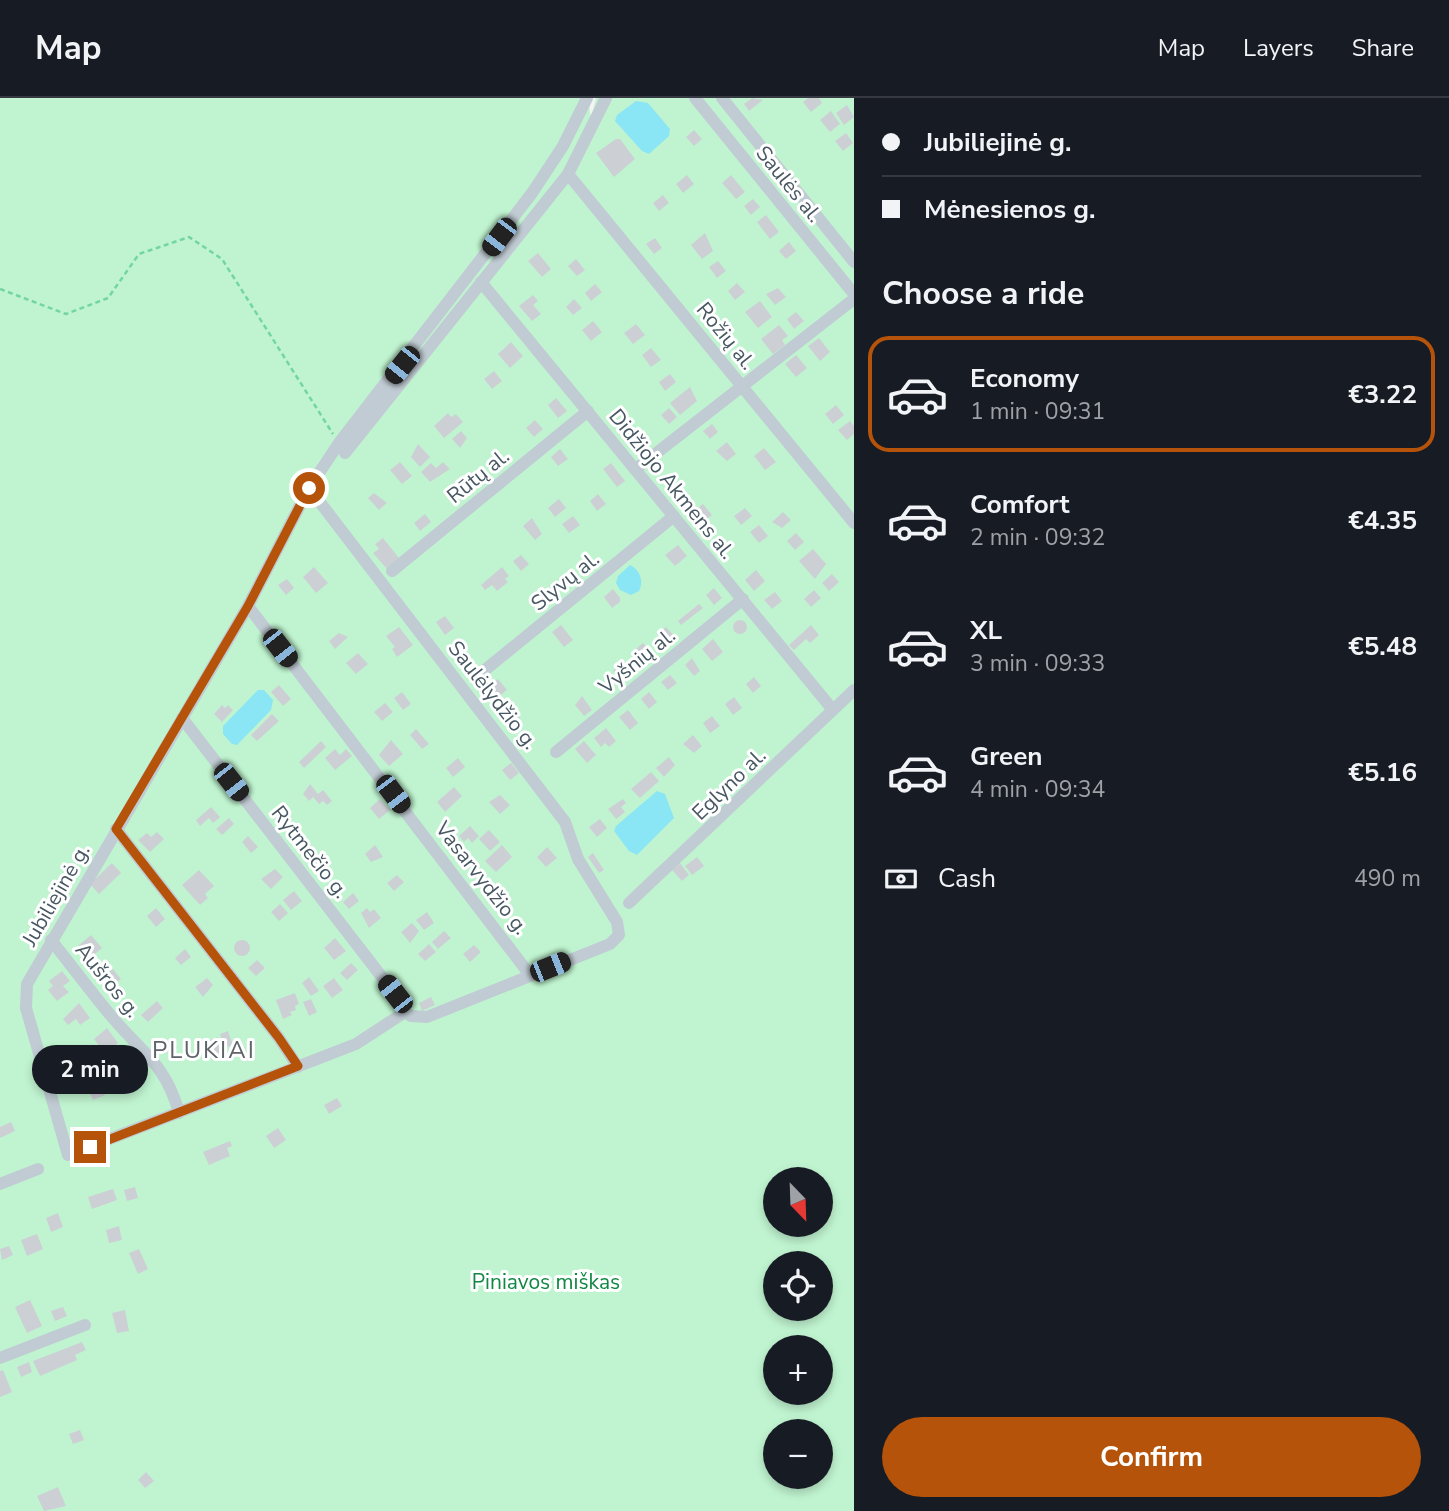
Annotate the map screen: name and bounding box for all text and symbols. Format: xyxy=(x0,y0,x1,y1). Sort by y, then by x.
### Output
text: Map xyxy=(35,26,102,71)
text: Map xyxy=(1158,32,1205,64)
text: Layers xyxy=(1243,32,1314,64)
text: Share xyxy=(1352,32,1414,64)
text: Jubiliejinė g. xyxy=(924,125,1071,160)
street label: Saulės al. xyxy=(750,140,828,228)
text: Mėnesienos g. xyxy=(924,192,1095,227)
car xyxy=(478,214,521,260)
text: Choose a ride xyxy=(882,272,1084,315)
street label: Rožių al. xyxy=(690,296,762,376)
car xyxy=(381,342,424,388)
text: Economy xyxy=(970,361,1079,396)
icon: car xyxy=(886,363,949,426)
text: €3.22 xyxy=(1348,377,1417,412)
text: 1 min · 09:31 xyxy=(970,396,1105,427)
street label: Didžiojo Akmens al. xyxy=(603,403,741,565)
street label: Rūtų al. xyxy=(441,442,515,510)
route start xyxy=(293,472,325,504)
text: Comfort xyxy=(970,487,1070,522)
icon: car xyxy=(886,489,949,552)
text: €4.35 xyxy=(1348,503,1417,538)
text: 2 min · 09:32 xyxy=(970,522,1105,553)
street label: Slyvų al. xyxy=(525,545,605,617)
text: XL xyxy=(970,613,1002,648)
icon: car xyxy=(886,615,949,678)
street label: Vyšnių al. xyxy=(592,622,681,701)
car xyxy=(259,625,302,671)
text: €5.48 xyxy=(1348,629,1417,664)
street label: Saulėlydžio g. xyxy=(442,635,544,755)
text: 3 min · 09:33 xyxy=(970,648,1105,679)
text: Green xyxy=(970,739,1043,774)
icon: car xyxy=(886,741,949,804)
street label: Eglyno al. xyxy=(686,742,772,826)
text: €5.16 xyxy=(1348,755,1417,790)
car xyxy=(210,759,253,805)
car xyxy=(372,771,415,817)
text: 4 min · 09:34 xyxy=(970,774,1105,805)
street label: Rytmečio g. xyxy=(265,800,355,904)
street label: Vasarvydžio g. xyxy=(428,815,535,940)
street label: Jubiliejinė g. xyxy=(15,839,96,952)
icon: cash xyxy=(882,860,920,898)
text: Cash xyxy=(938,861,996,896)
text: 490 m xyxy=(1354,863,1421,894)
street label: Aušros g. xyxy=(69,937,147,1023)
car xyxy=(527,949,574,985)
car xyxy=(374,971,417,1017)
district label: PLUKIAI xyxy=(152,1034,256,1066)
callout: 2 min xyxy=(32,1046,148,1094)
text: 2 min xyxy=(60,1054,120,1085)
route end xyxy=(74,1131,106,1163)
north arrow xyxy=(763,1167,833,1237)
map controls xyxy=(763,1167,833,1489)
button: locate xyxy=(763,1251,833,1321)
park label: Piniavos miškas xyxy=(472,1268,620,1296)
button: + xyxy=(763,1335,833,1405)
button: Confirm xyxy=(882,1417,1421,1497)
button: − xyxy=(763,1419,833,1489)

